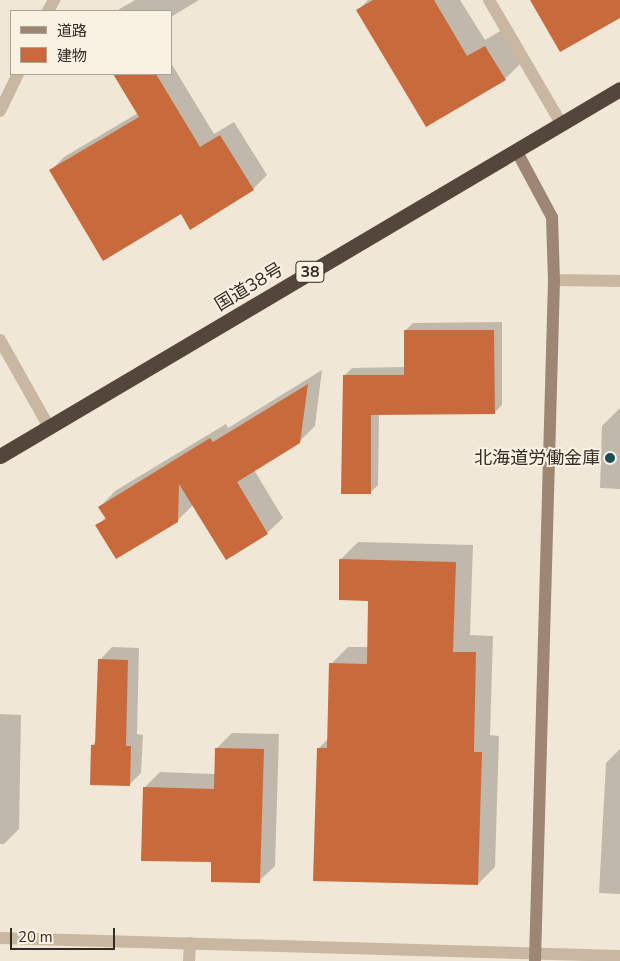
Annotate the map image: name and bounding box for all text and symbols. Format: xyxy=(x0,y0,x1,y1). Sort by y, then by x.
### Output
legend xyxy=(10,10,172,75)
text: 道路 xyxy=(57,21,87,41)
text: 建物 xyxy=(57,46,87,66)
street label: 国道38号 xyxy=(211,258,287,316)
road number: 38 xyxy=(295,258,325,286)
place label: 北海道労働金庫 xyxy=(474,447,600,469)
marker: 北海道労働金庫 xyxy=(604,452,616,464)
scale bar xyxy=(12,918,118,950)
text: 20 m xyxy=(18,927,53,947)

